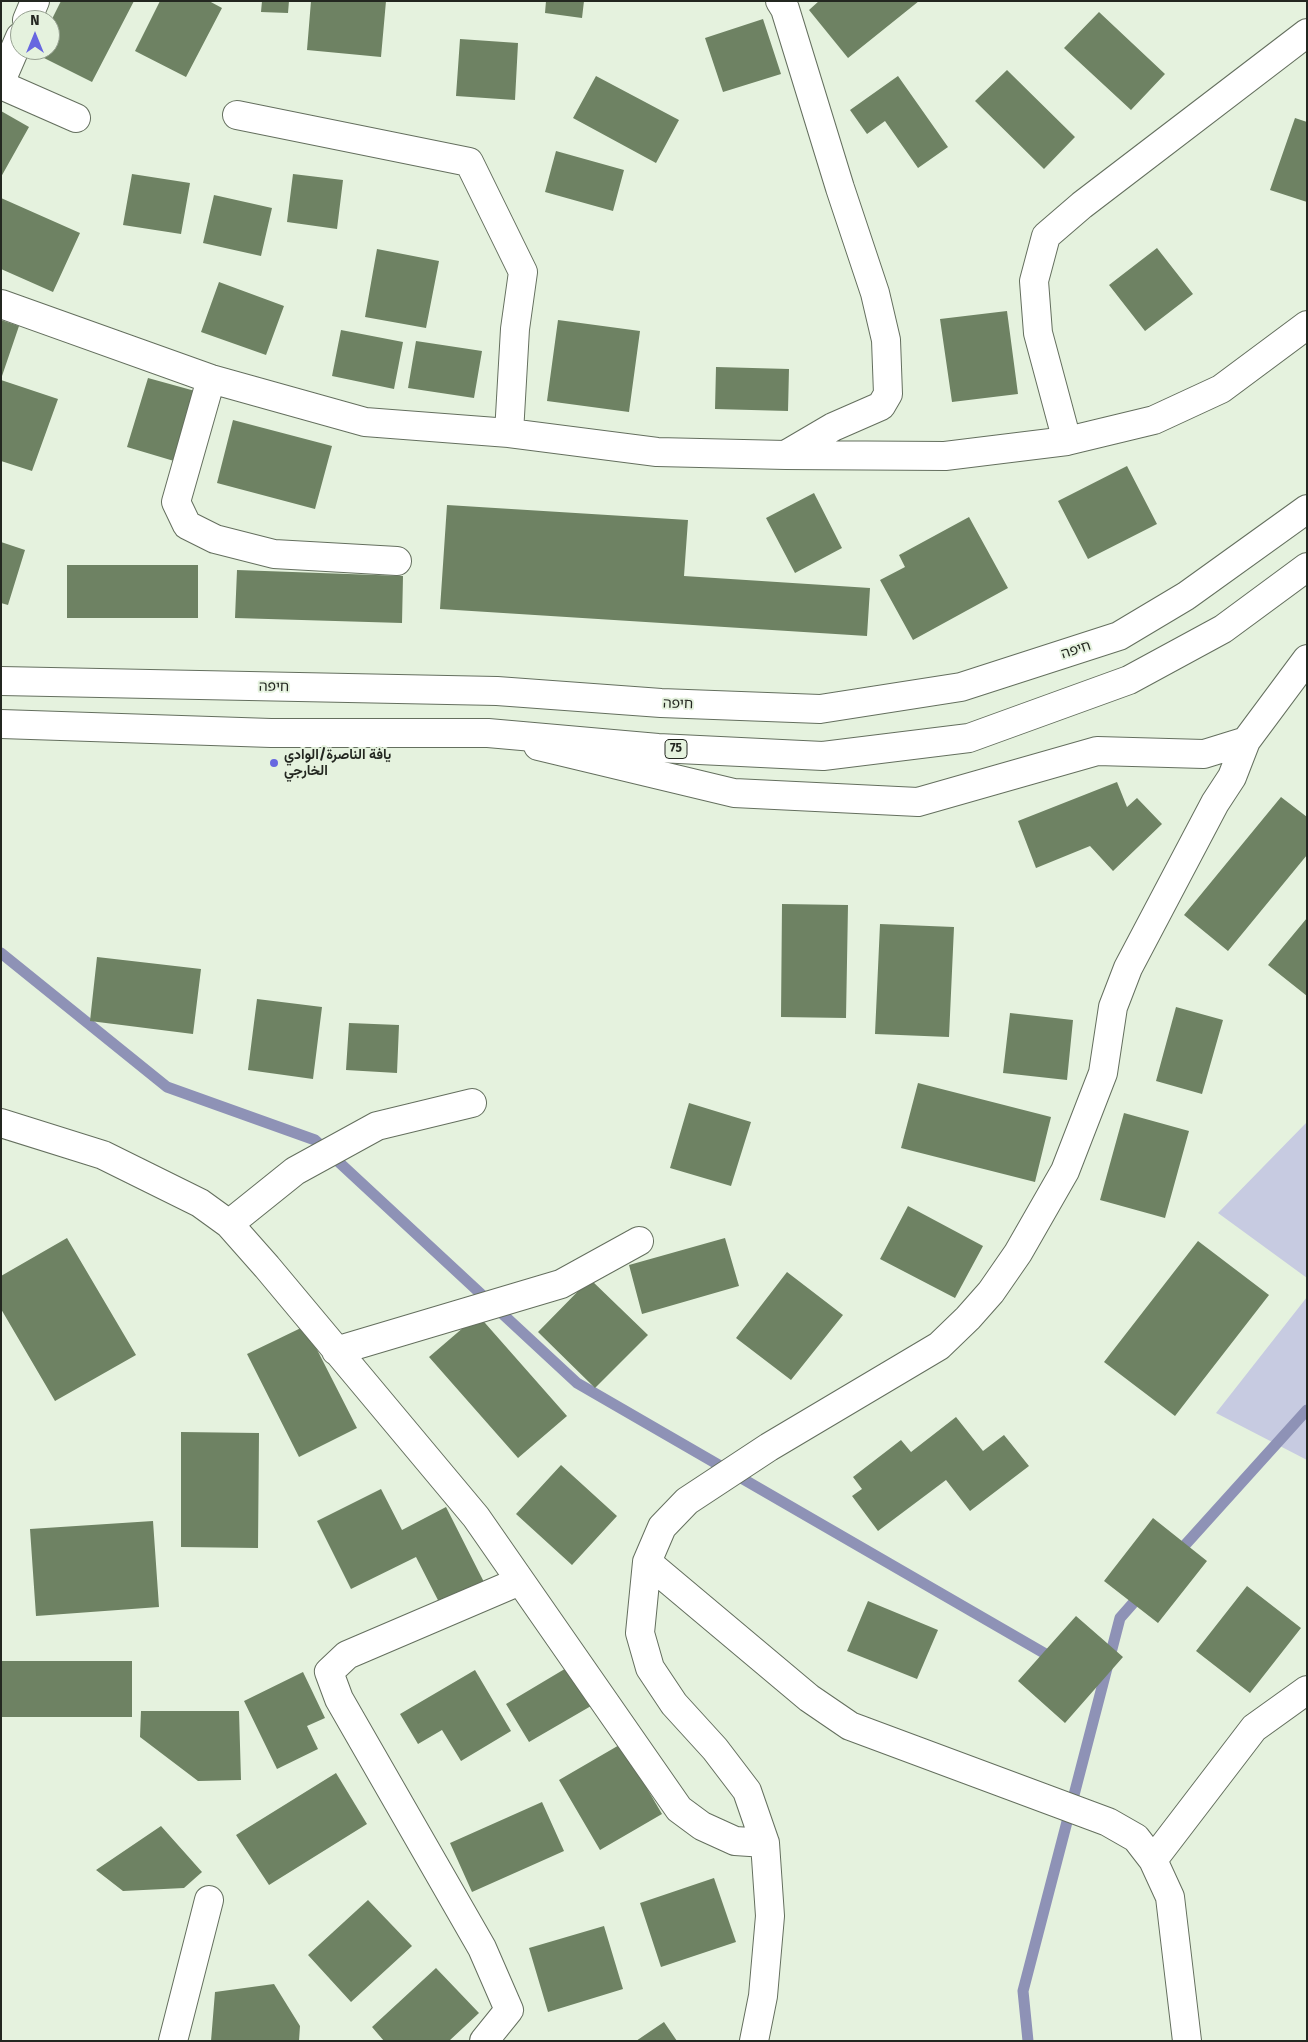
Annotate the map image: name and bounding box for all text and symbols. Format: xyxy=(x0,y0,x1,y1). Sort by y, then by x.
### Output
north arrow xyxy=(10,10,60,60)
text: N xyxy=(30,12,40,29)
street label: חיפה xyxy=(1059,637,1093,663)
street label: חיפה xyxy=(259,678,289,696)
street label: חיפה xyxy=(663,695,693,713)
road number: 75 xyxy=(665,740,687,759)
place label: يافة الناصرة/الوادي الخارجي xyxy=(284,747,391,780)
marker: يافة الناصرة/الوادي الخارجي xyxy=(268,757,280,769)

